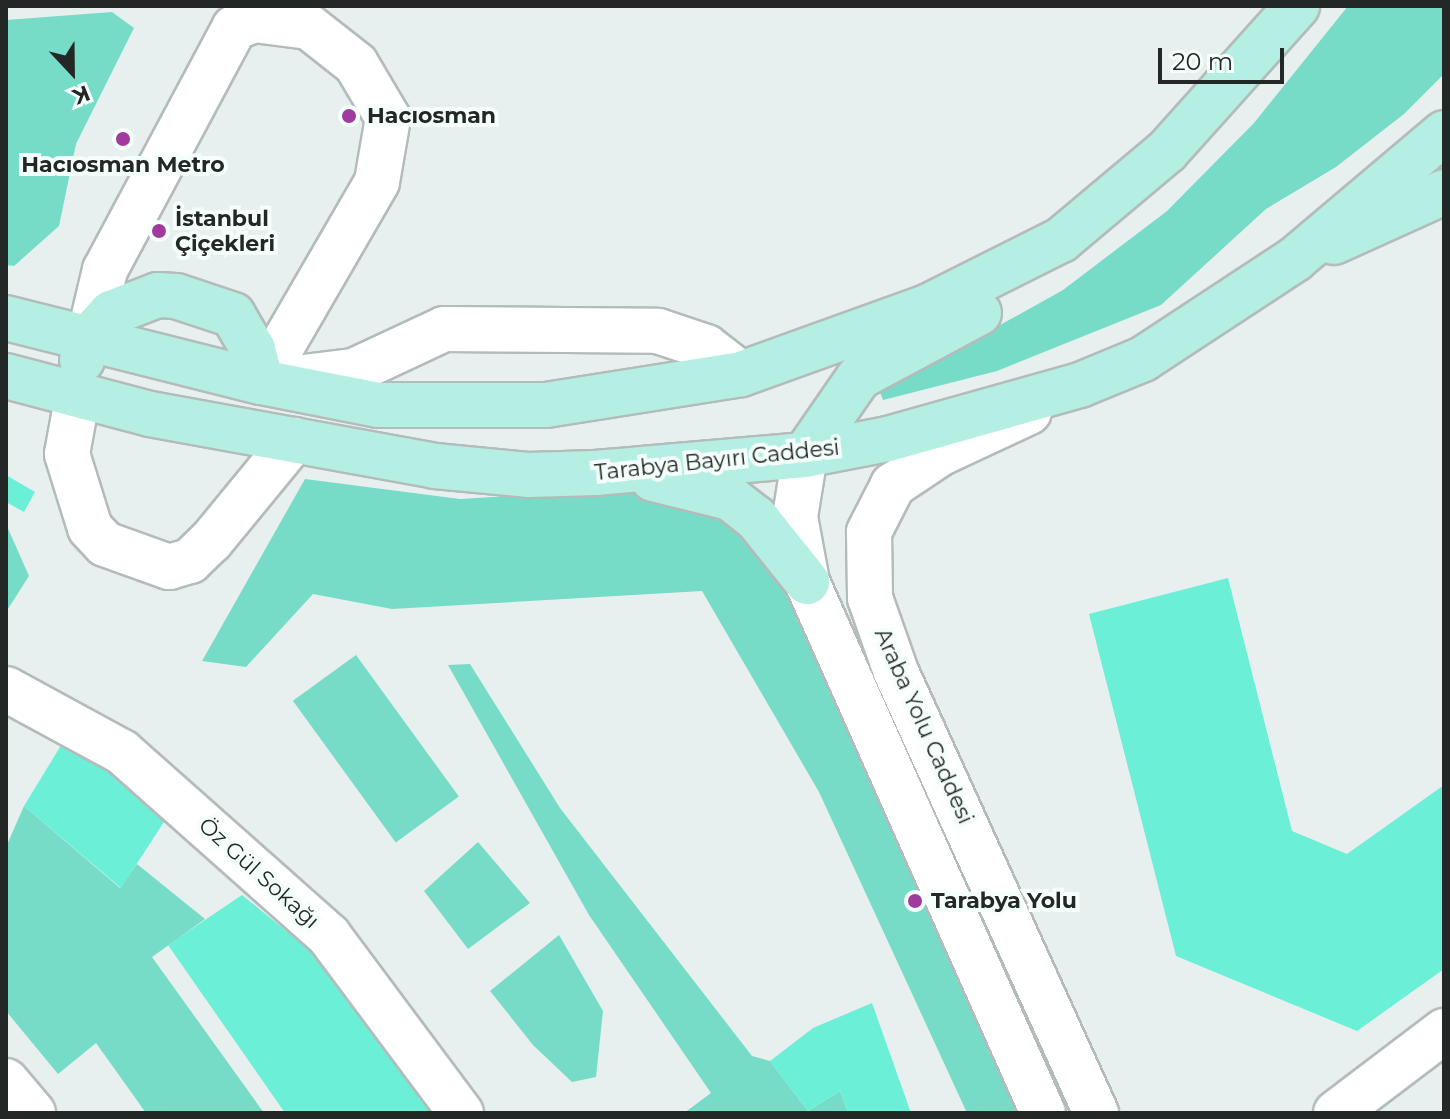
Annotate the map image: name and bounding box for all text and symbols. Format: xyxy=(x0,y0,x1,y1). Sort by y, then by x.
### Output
north arrow xyxy=(32,32,112,112)
scale bar xyxy=(1162,32,1288,82)
text: 20 m xyxy=(1172,47,1233,76)
text: K xyxy=(69,79,94,110)
place label: Hacıosman xyxy=(367,103,496,129)
marker: Hacıosman xyxy=(338,105,360,127)
marker: Hacıosman Metro xyxy=(114,130,132,148)
place label: Hacıosman Metro xyxy=(21,152,225,178)
place label: İstanbul Çiçekleri xyxy=(175,205,275,256)
marker: İstanbul Çiçekleri xyxy=(150,222,168,240)
street label: Tarabya Bayırı Caddesi xyxy=(593,434,841,486)
street label: Araba Yolu Caddesi xyxy=(869,624,979,828)
street label: Öz Gül Sokağı xyxy=(193,812,325,934)
place label: Tarabya Yolu xyxy=(931,888,1077,914)
marker: Tarabya Yolu xyxy=(906,892,924,910)

